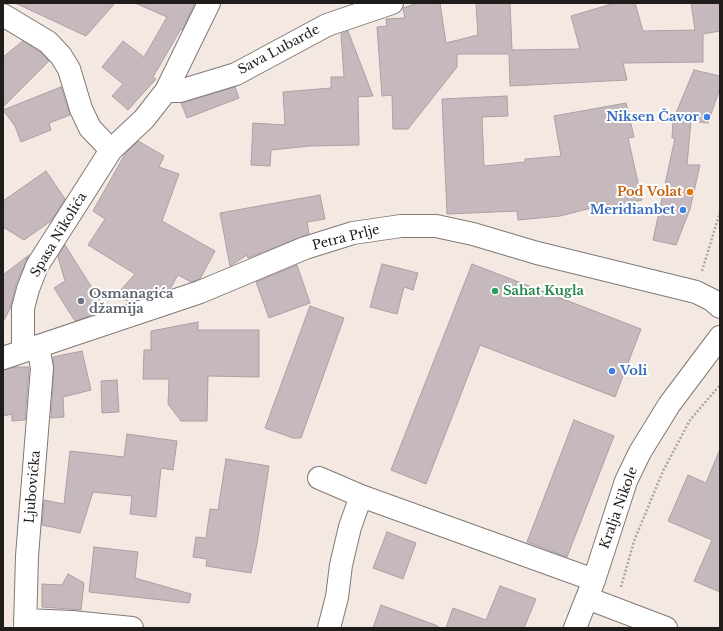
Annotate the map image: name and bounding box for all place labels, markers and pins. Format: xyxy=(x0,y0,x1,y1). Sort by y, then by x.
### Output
place label: Niksen Čavor xyxy=(606,109,699,125)
marker: Niksen Čavor xyxy=(702,112,712,122)
place label: Pod Volat xyxy=(617,184,682,200)
marker: Pod Volat xyxy=(685,187,695,197)
place label: Meridianbet xyxy=(590,202,675,218)
marker: Meridianbet xyxy=(678,205,688,215)
place label: Sahat Kugla xyxy=(503,283,584,299)
place label: Osmanagića džamija xyxy=(89,286,173,317)
marker: Sahat Kugla xyxy=(490,286,500,296)
marker: Osmanagića džamija xyxy=(76,296,86,306)
place label: Voli xyxy=(620,363,647,379)
marker: Voli xyxy=(607,366,617,376)

